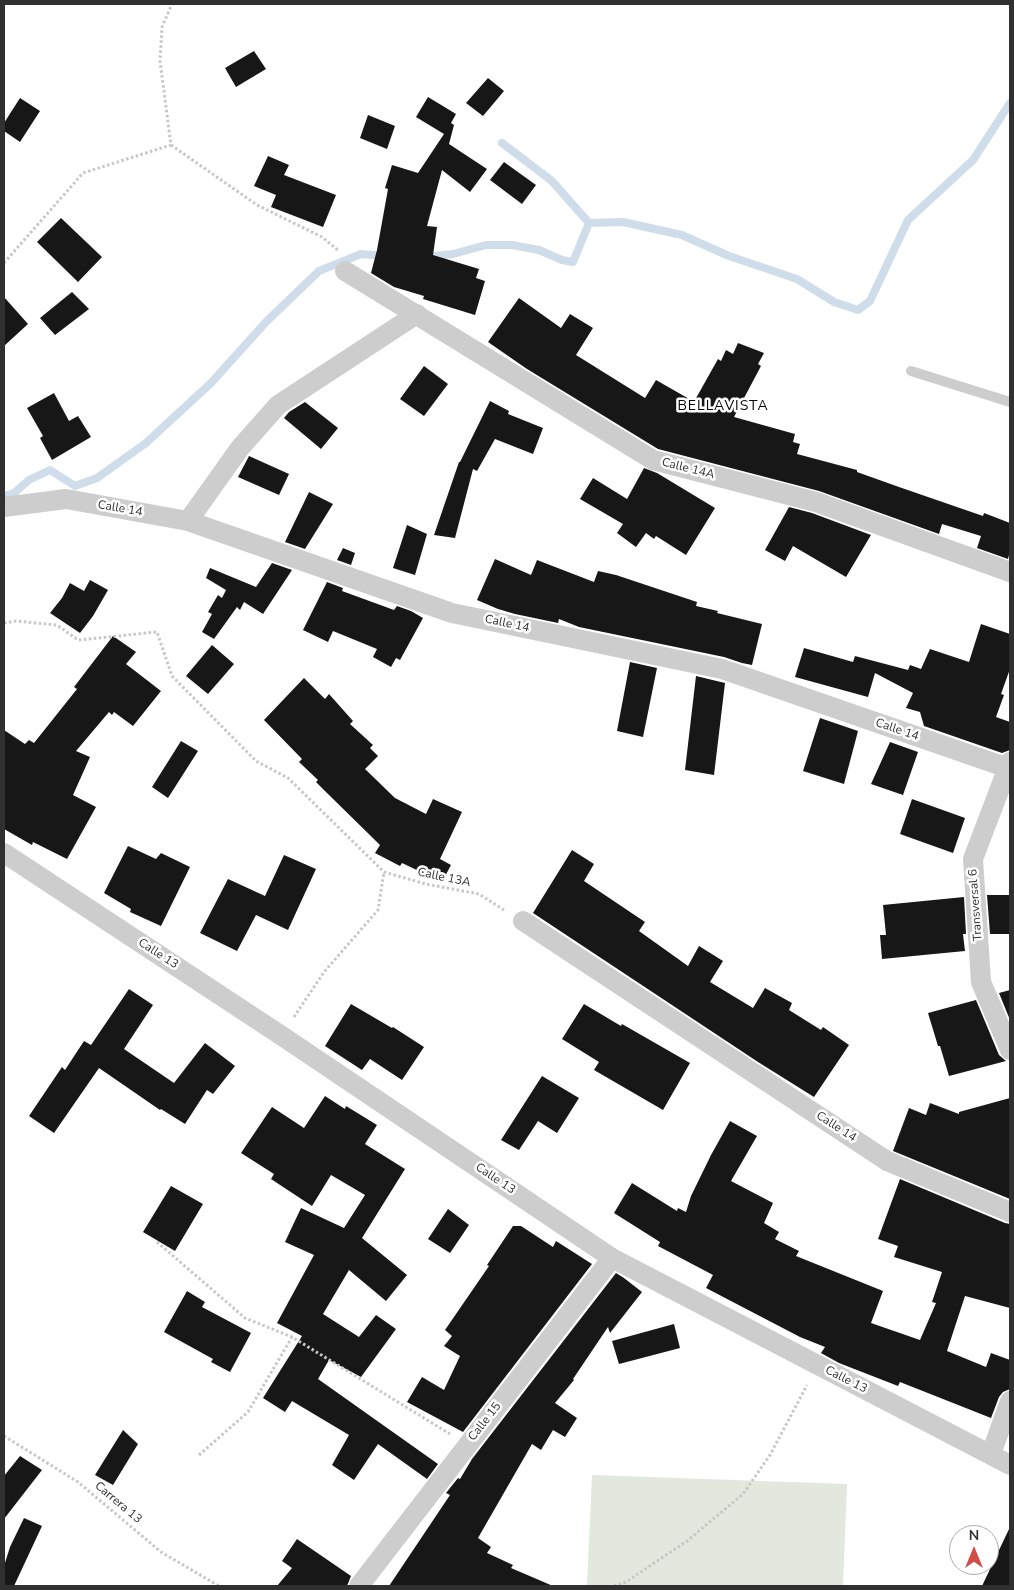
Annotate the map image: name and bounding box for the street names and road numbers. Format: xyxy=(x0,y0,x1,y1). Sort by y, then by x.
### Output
street label: Calle 14A xyxy=(660,455,716,483)
street label: Calle 14 xyxy=(97,498,143,520)
street label: Calle 14 xyxy=(483,612,531,636)
street label: Calle 14 xyxy=(873,716,921,744)
street label: Calle 13A xyxy=(416,865,472,891)
street label: Transversal 6 xyxy=(966,869,986,941)
street label: Calle 13 xyxy=(135,936,181,972)
street label: Calle 14 xyxy=(813,1109,859,1145)
street label: Calle 13 xyxy=(472,1160,518,1198)
street label: Calle 13 xyxy=(823,1363,869,1397)
street label: Calle 15 xyxy=(465,1400,505,1444)
street label: Carrera 13 xyxy=(91,1479,145,1527)

